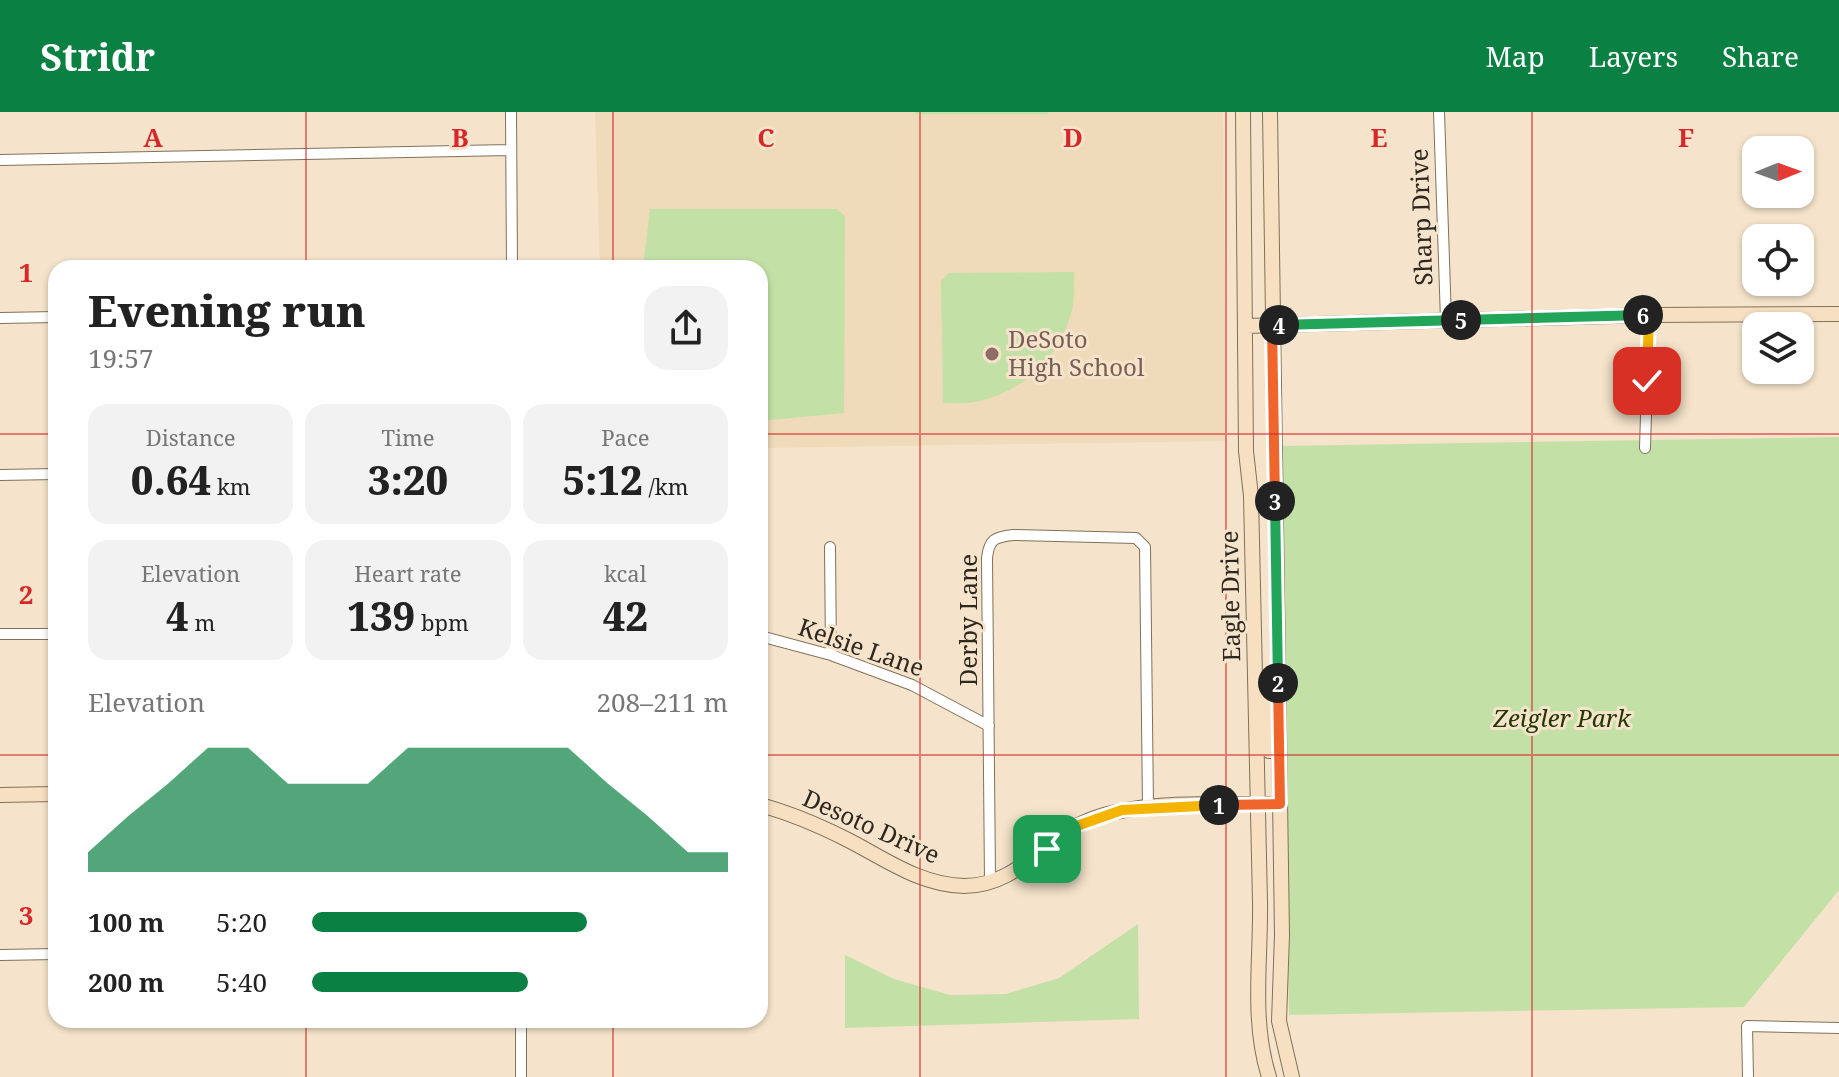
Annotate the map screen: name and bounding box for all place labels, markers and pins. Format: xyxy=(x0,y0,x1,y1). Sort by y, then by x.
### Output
pin: 6 xyxy=(1623,295,1663,335)
pin: 5 xyxy=(1441,300,1481,340)
pin: 4 xyxy=(1259,305,1299,345)
place label: DeSoto High School xyxy=(1008,322,1145,383)
marker: DeSoto High School xyxy=(983,345,1001,363)
pin xyxy=(1613,347,1681,415)
pin: 3 xyxy=(1255,481,1295,521)
pin: 2 xyxy=(1258,663,1298,703)
pin: 1 xyxy=(1199,785,1239,825)
pin xyxy=(1013,815,1081,883)

